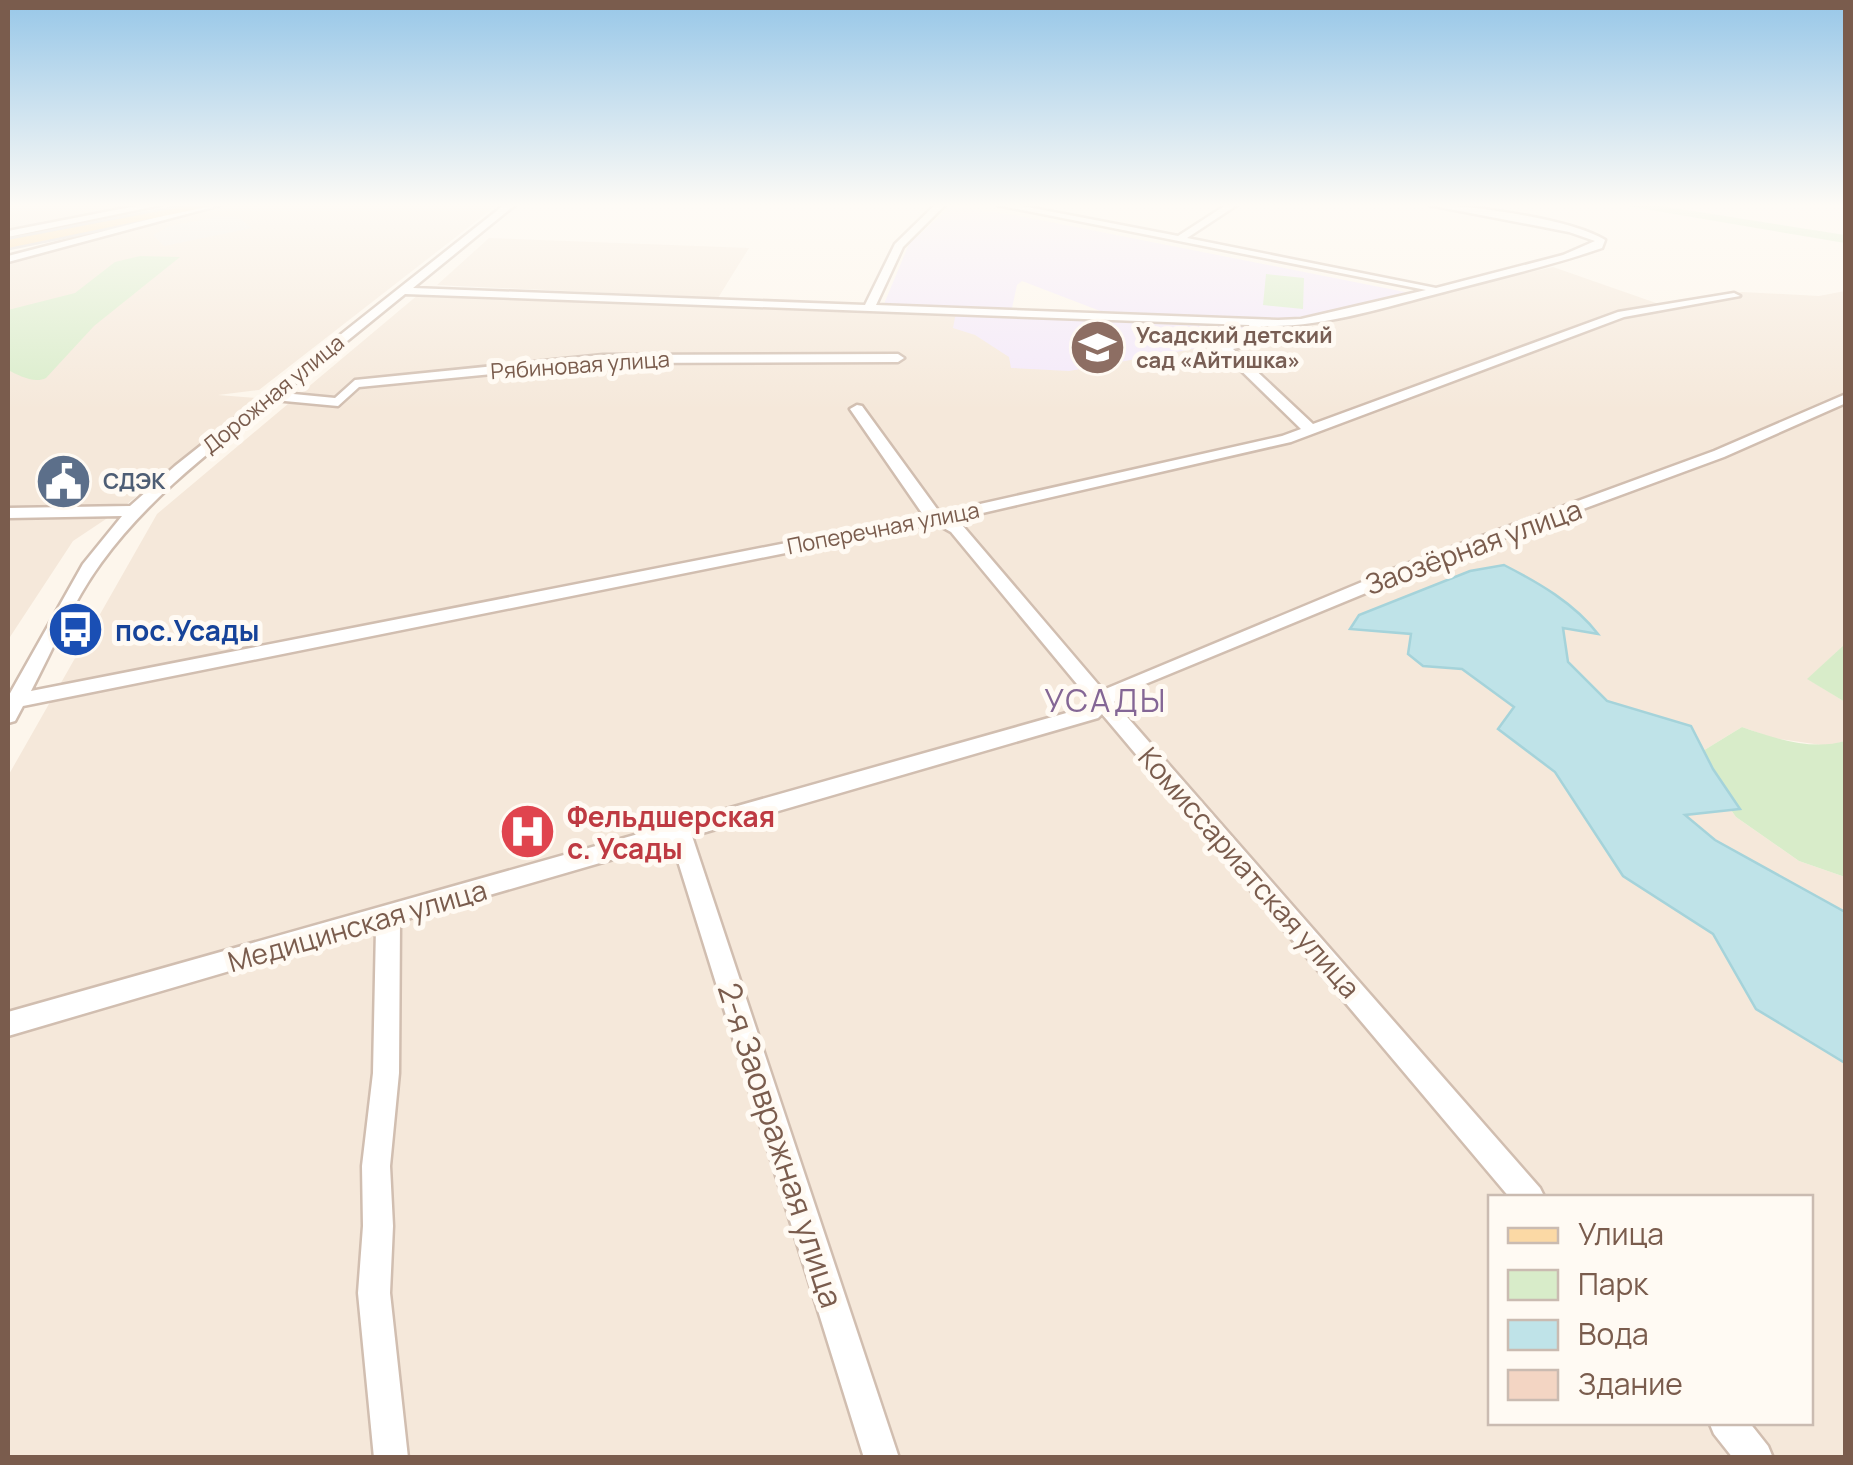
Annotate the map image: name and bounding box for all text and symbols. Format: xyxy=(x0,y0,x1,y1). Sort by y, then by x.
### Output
school or university icon: Усадский детский сад «Айтишка» xyxy=(1067,318,1127,378)
place label: Усадский детский сад «Айтишка» xyxy=(1136,320,1333,375)
street label: Дорожная улица xyxy=(196,327,350,461)
street label: Рябиновая улица xyxy=(489,344,671,386)
public building icon: СДЭК xyxy=(34,451,94,511)
place label: СДЭК xyxy=(103,466,166,496)
street label: Заозёрная улица xyxy=(1359,489,1587,603)
street label: Поперечная улица xyxy=(784,495,982,561)
bus stop icon: пос.Усады xyxy=(46,600,106,660)
place label: пос.Усады xyxy=(115,611,259,649)
district label: УСАДЫ xyxy=(1044,678,1168,722)
street label: Комиссариатская улица xyxy=(1131,739,1369,1005)
place label: Фельдшерская с. Усады xyxy=(567,797,775,867)
hospital icon: Фельдшерская с. Усады xyxy=(498,802,558,862)
street label: Медицинская улица xyxy=(223,870,491,980)
street label: 2-я Заовражная улица xyxy=(708,977,854,1313)
legend xyxy=(1488,1195,1813,1425)
text: Улица xyxy=(1578,1213,1664,1254)
text: Парк xyxy=(1578,1263,1649,1304)
text: Вода xyxy=(1578,1313,1649,1354)
text: Здание xyxy=(1578,1363,1683,1404)

